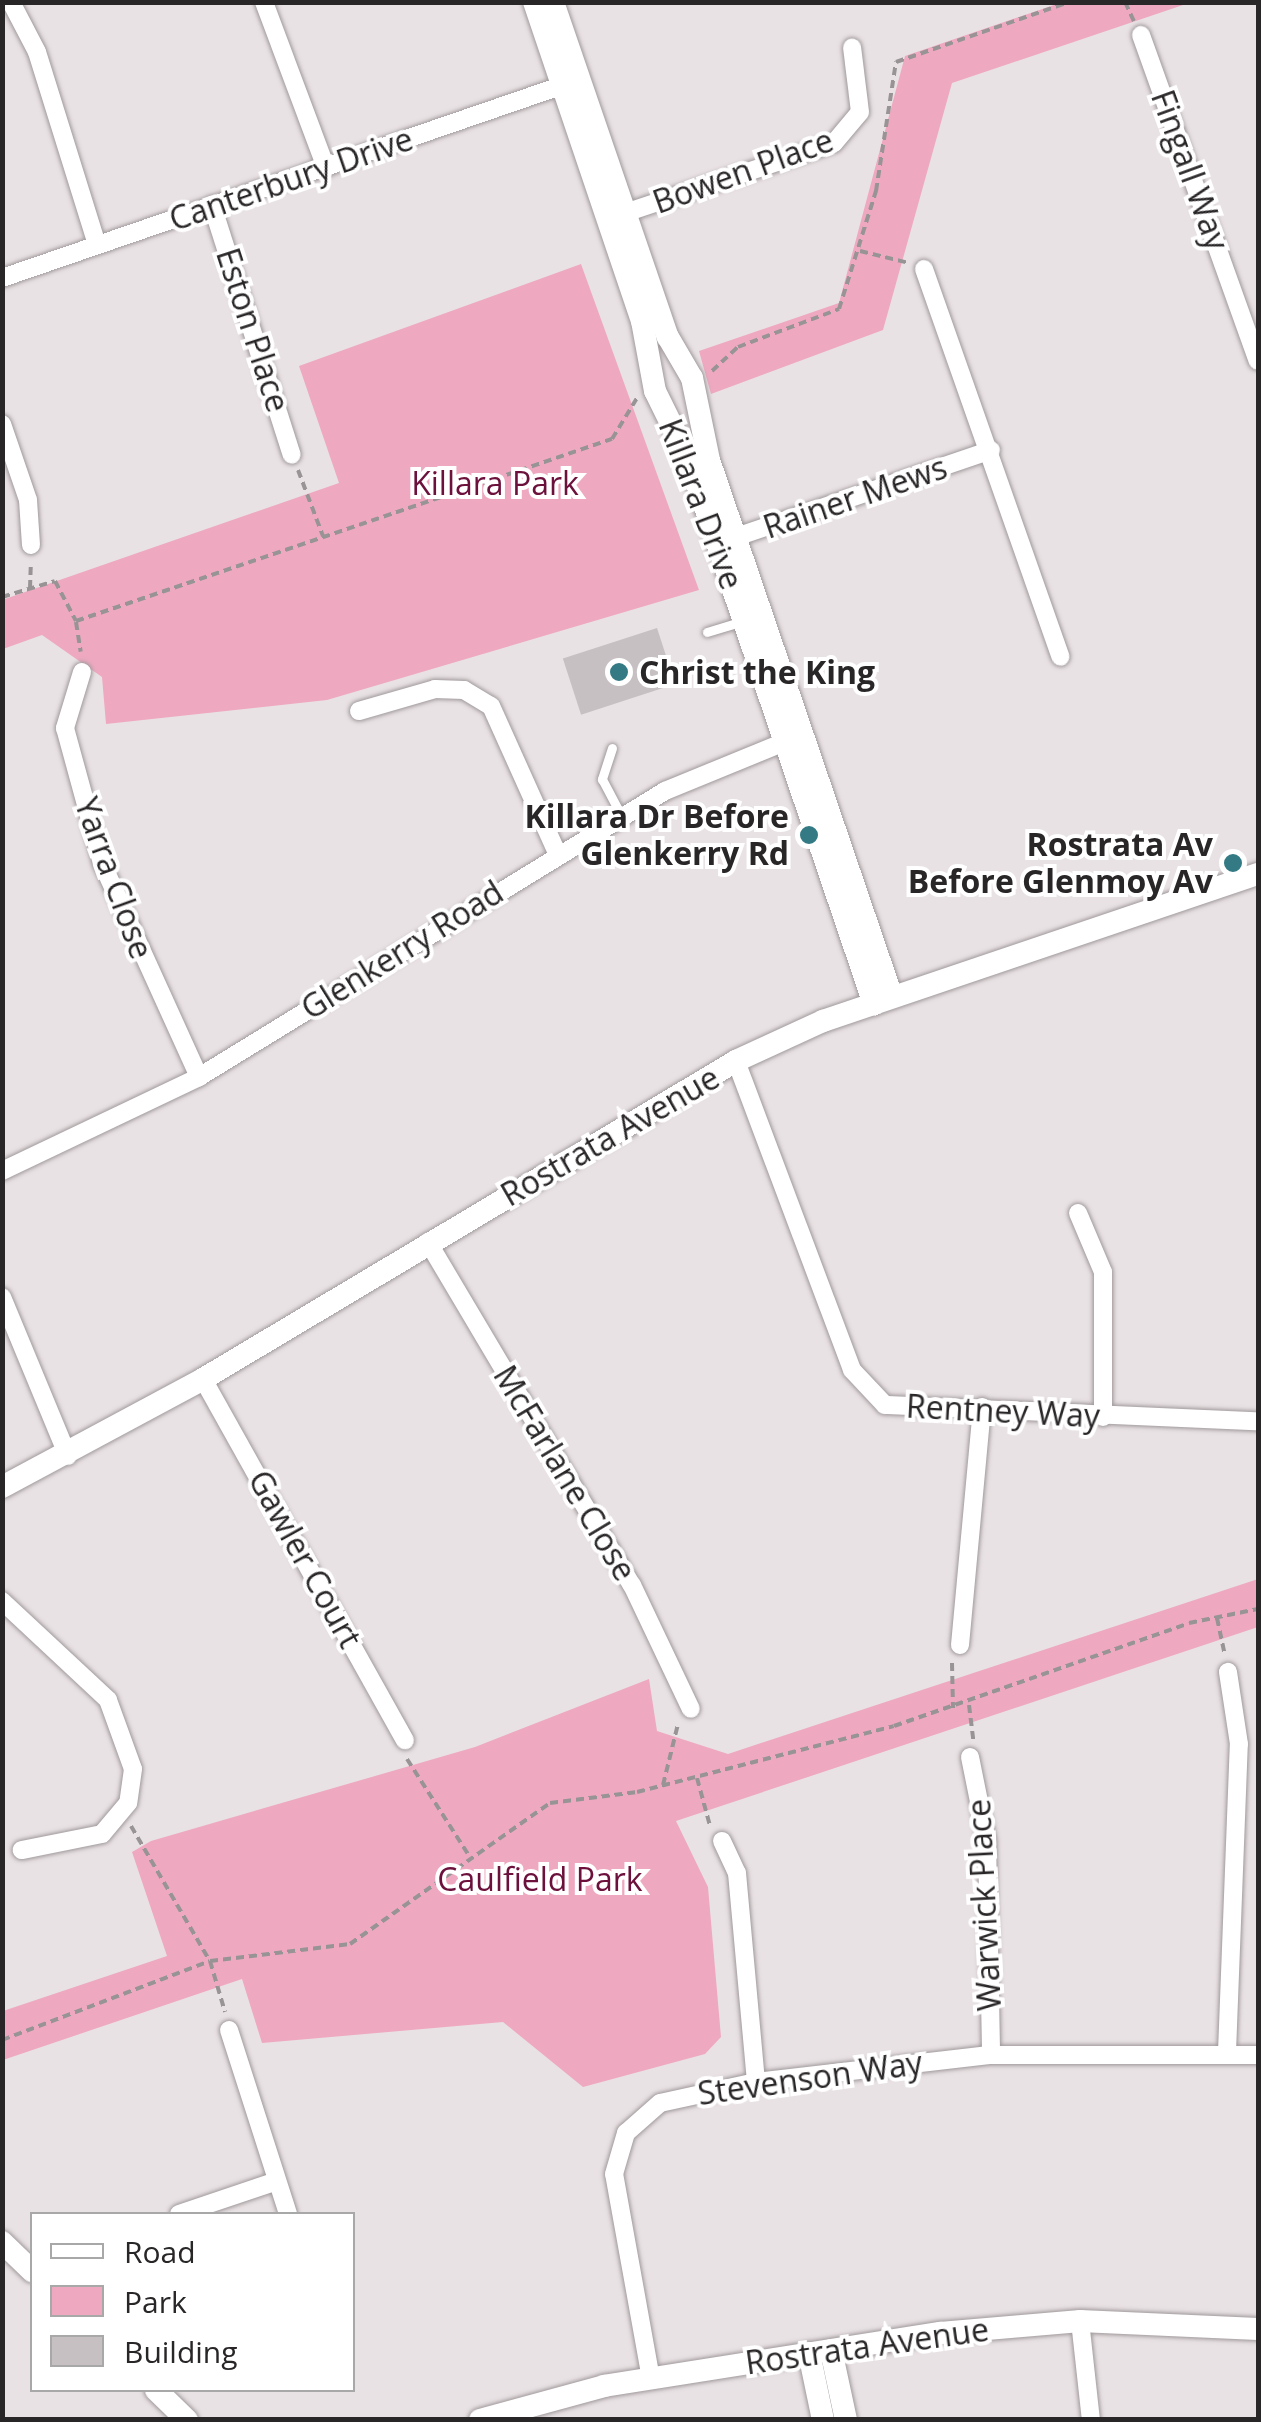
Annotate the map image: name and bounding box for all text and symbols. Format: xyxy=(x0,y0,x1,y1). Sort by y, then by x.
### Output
street label: Fingall Way xyxy=(1143,85,1237,255)
street label: Canterbury Drive xyxy=(164,119,418,239)
street label: Bowen Place xyxy=(648,121,838,221)
street label: Eston Place xyxy=(208,243,298,417)
street label: Killara Drive xyxy=(651,414,751,594)
street label: Rainer Mews xyxy=(758,448,952,546)
park label: Killara Park xyxy=(411,464,579,502)
place label: Christ the King xyxy=(639,653,875,691)
marker: Christ the King xyxy=(608,661,630,683)
street label: Yarra Close xyxy=(67,792,161,964)
place label: Killara Dr Before Glenkerry Rd xyxy=(524,798,789,873)
marker: Killara Dr Before Glenkerry Rd xyxy=(798,824,820,846)
place label: Rostrata Av Before Glenmoy Av xyxy=(908,826,1213,901)
marker: Rostrata Av Before Glenmoy Av xyxy=(1222,852,1244,874)
street label: Glenkerry Road xyxy=(294,873,510,1027)
street label: Rostrata Avenue xyxy=(494,1058,726,1214)
street label: McFarlane Close xyxy=(486,1359,644,1587)
street label: Rentney Way xyxy=(905,1387,1101,1435)
street label: Gawler Court xyxy=(241,1464,369,1654)
street label: Warwick Place xyxy=(959,1798,1009,2012)
park label: Caulfield Park xyxy=(437,1860,643,1898)
street label: Stevenson Way xyxy=(695,2043,925,2113)
legend xyxy=(30,2212,355,2392)
text: Road xyxy=(124,2231,196,2272)
text: Park xyxy=(124,2281,187,2322)
street label: Rostrata Avenue xyxy=(743,2310,991,2382)
text: Building xyxy=(124,2331,238,2372)

